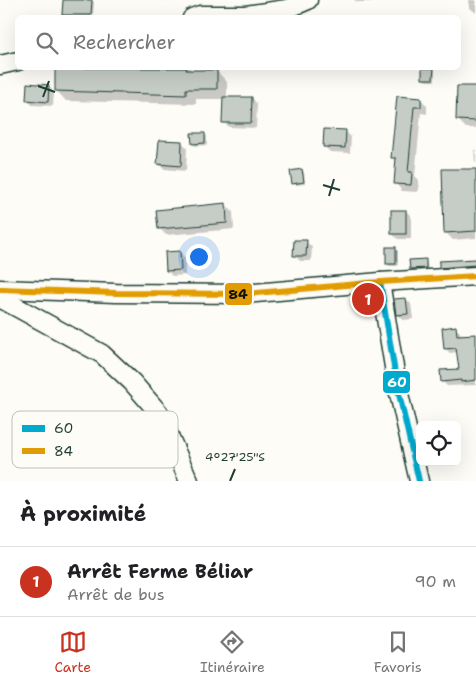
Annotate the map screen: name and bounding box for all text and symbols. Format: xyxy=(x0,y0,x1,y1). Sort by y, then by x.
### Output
search box xyxy=(15,15,461,70)
icon: search xyxy=(33,29,61,57)
text: Rechercher xyxy=(73,30,176,55)
your location xyxy=(186,244,212,270)
pin: 1 xyxy=(352,280,384,318)
line badge: 84 xyxy=(224,282,253,306)
text: 84 xyxy=(228,285,248,303)
line badge: 60 xyxy=(382,370,411,394)
text: 60 xyxy=(387,373,407,391)
legend xyxy=(12,411,178,468)
text: 60 xyxy=(54,419,73,437)
map controls xyxy=(416,421,461,466)
button: locate xyxy=(416,421,461,466)
text: 84 xyxy=(54,442,73,460)
text: 4°27'25"S xyxy=(205,449,265,465)
text: À proximité xyxy=(20,500,146,528)
text: Arrêt Ferme Béliar xyxy=(67,559,253,584)
text: 1 xyxy=(32,571,40,592)
text: 90 m xyxy=(415,571,456,592)
text: Arrêt de bus xyxy=(67,584,165,605)
tab: Carte xyxy=(54,628,91,676)
tab: Itinéraire xyxy=(200,628,265,676)
tab: Favoris xyxy=(374,628,422,676)

